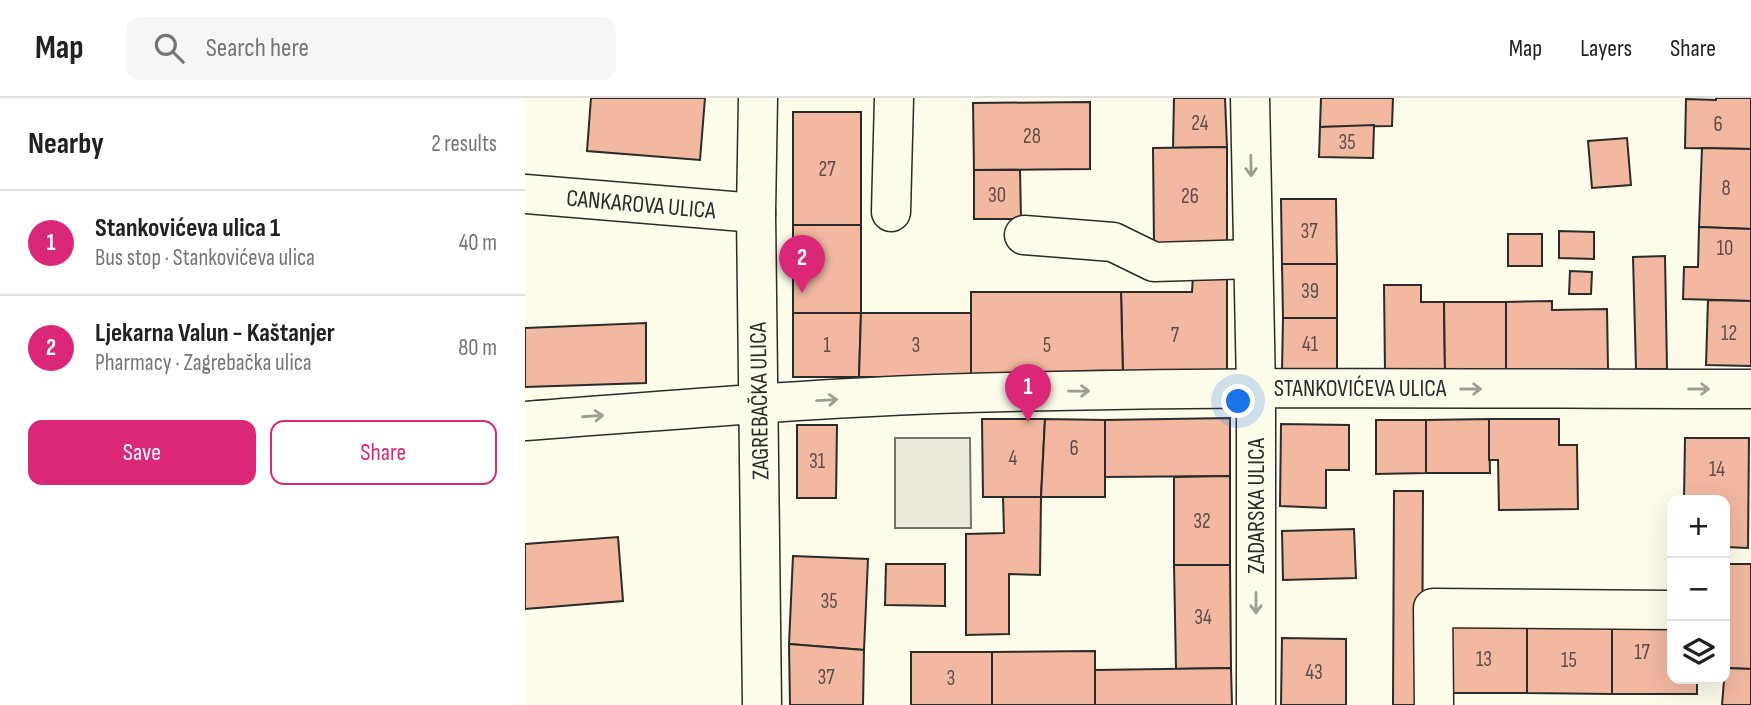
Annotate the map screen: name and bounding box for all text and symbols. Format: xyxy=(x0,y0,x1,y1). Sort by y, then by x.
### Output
search box xyxy=(126,17,616,80)
text: Map xyxy=(35,28,84,68)
icon: search xyxy=(150,29,188,67)
text: Search here xyxy=(206,33,309,64)
text: Map xyxy=(1509,34,1542,63)
text: Layers xyxy=(1580,34,1632,63)
text: Share xyxy=(1670,34,1716,63)
house number: 24 xyxy=(1191,111,1209,136)
house number: 6 xyxy=(1713,112,1723,137)
house number: 28 xyxy=(1023,124,1041,149)
text: Nearby xyxy=(28,126,104,162)
text: 2 results xyxy=(431,130,497,158)
house number: 35 xyxy=(1338,130,1356,155)
one-way arrow xyxy=(1245,154,1258,177)
house number: 27 xyxy=(818,157,836,182)
house number: 8 xyxy=(1721,176,1731,201)
house number: 30 xyxy=(988,183,1006,208)
street label: CANKAROVA ULICA xyxy=(565,184,717,226)
house number: 26 xyxy=(1181,184,1199,209)
text: Stankovićeva ulica 1 xyxy=(95,213,280,244)
house number: 37 xyxy=(1300,219,1318,244)
text: 1 xyxy=(46,229,56,257)
text: 40 m xyxy=(459,229,497,257)
pin: 2 xyxy=(779,235,825,293)
house number: 10 xyxy=(1717,236,1733,261)
text: Bus stop · Stankovićeva ulica xyxy=(95,244,315,272)
house number: 39 xyxy=(1301,279,1319,304)
text: Ljekarna Valun - Kaštanjer xyxy=(95,318,335,349)
street label: ZAGREBAČKA ULICA xyxy=(744,321,775,480)
house number: 12 xyxy=(1721,321,1737,346)
house number: 7 xyxy=(1171,323,1180,348)
house number: 41 xyxy=(1302,332,1319,357)
house number: 1 xyxy=(823,333,831,358)
house number: 3 xyxy=(912,333,920,358)
house number: 5 xyxy=(1043,333,1051,358)
text: 2 xyxy=(46,334,56,362)
text: 80 m xyxy=(458,334,497,362)
text: Pharmacy · Zagrebačka ulica xyxy=(95,349,312,377)
pin: 1 xyxy=(1005,364,1051,422)
street label: STANKOVIĆEVA ULICA xyxy=(1274,374,1447,403)
one-way arrow xyxy=(1460,382,1483,396)
one-way arrow xyxy=(1687,382,1710,396)
your location xyxy=(1221,384,1255,418)
one-way arrow xyxy=(1067,385,1090,398)
one-way arrow xyxy=(815,393,838,406)
one-way arrow xyxy=(581,409,604,422)
button: Save xyxy=(28,420,256,485)
button: Share xyxy=(270,420,497,485)
house number: 6 xyxy=(1069,436,1079,461)
street label: ZADARSKA ULICA xyxy=(1242,437,1271,574)
house number: 4 xyxy=(1009,446,1018,471)
house number: 31 xyxy=(809,449,826,474)
house number: 14 xyxy=(1709,457,1725,482)
map controls xyxy=(1667,495,1730,684)
button: + xyxy=(1667,495,1730,558)
house number: 32 xyxy=(1193,509,1211,534)
button: − xyxy=(1667,558,1730,621)
house number: 35 xyxy=(820,589,838,614)
one-way arrow xyxy=(1249,592,1263,615)
house number: 34 xyxy=(1194,605,1212,630)
button: layers xyxy=(1667,621,1730,684)
house number: 17 xyxy=(1634,640,1650,665)
house number: 13 xyxy=(1476,647,1492,672)
house number: 15 xyxy=(1561,648,1577,673)
house number: 43 xyxy=(1305,660,1323,685)
house number: 37 xyxy=(817,665,835,690)
house number: 3 xyxy=(947,666,955,691)

